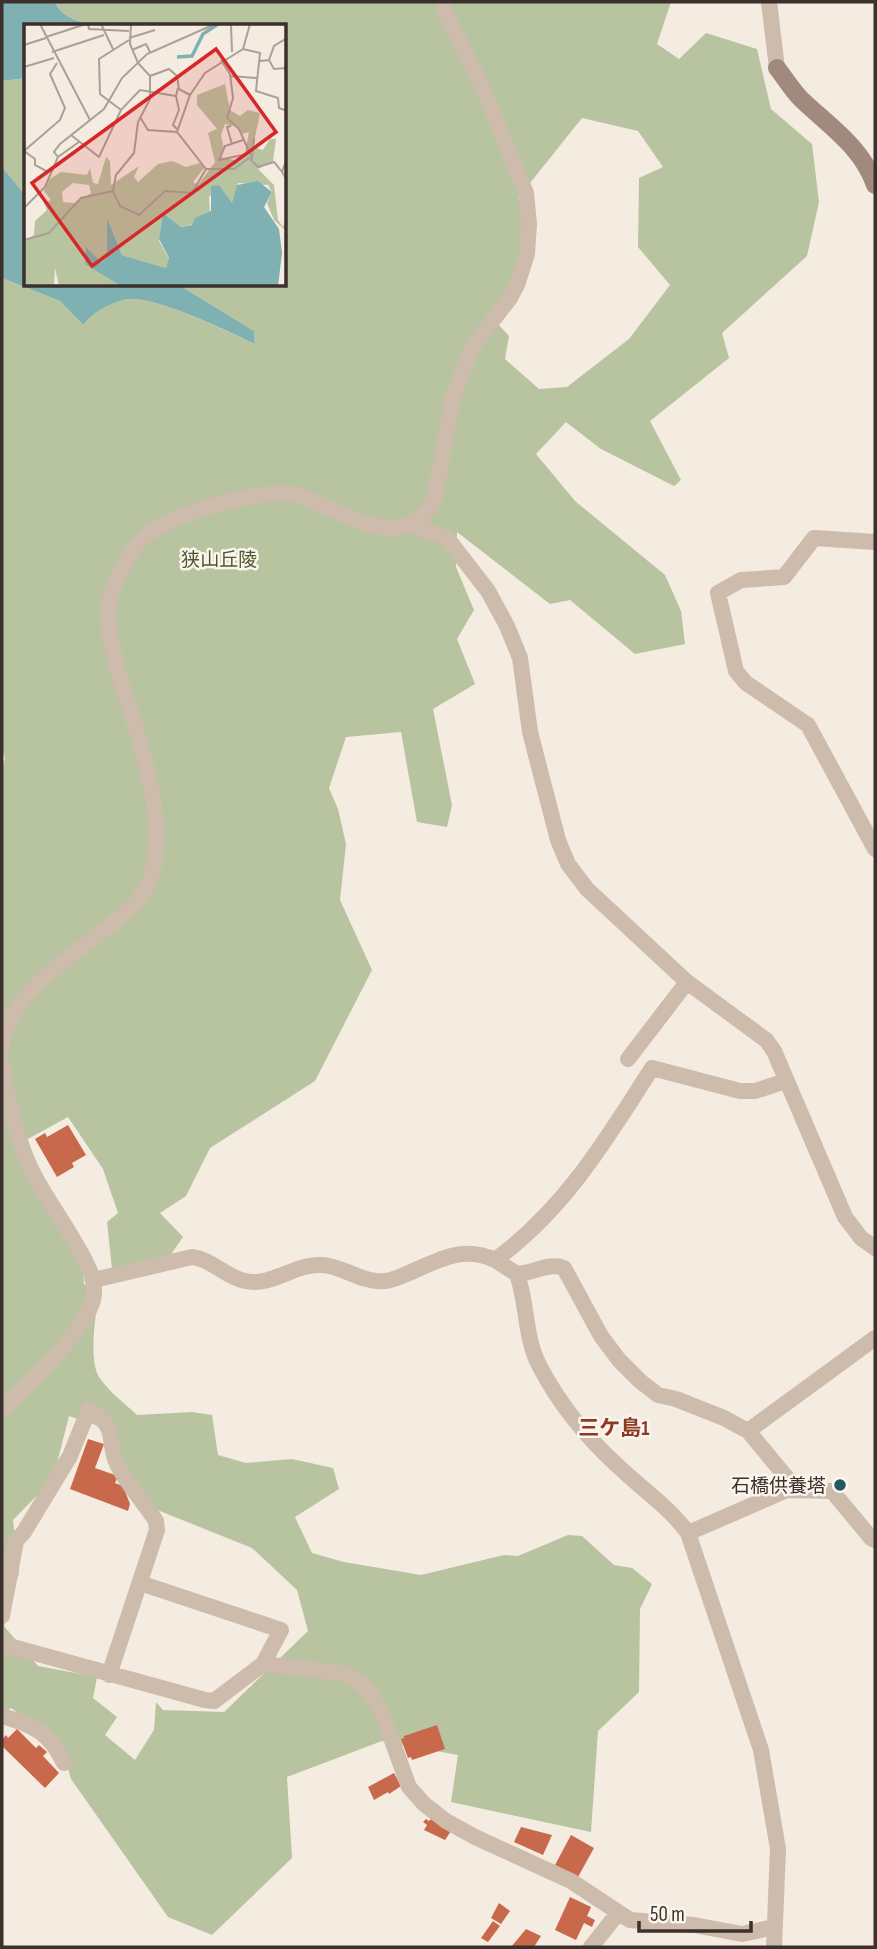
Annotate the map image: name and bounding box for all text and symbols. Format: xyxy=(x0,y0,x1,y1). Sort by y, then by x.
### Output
inset map xyxy=(24,24,287,287)
park label: 狭山丘陵 xyxy=(181,549,257,572)
district label: 三ケ島1 xyxy=(578,1416,650,1441)
place label: 石橋供養塔 xyxy=(731,1475,826,1498)
marker: 石橋供養塔 xyxy=(832,1477,848,1493)
scale bar xyxy=(639,1890,751,1934)
text: 50 m xyxy=(650,1902,685,1927)

